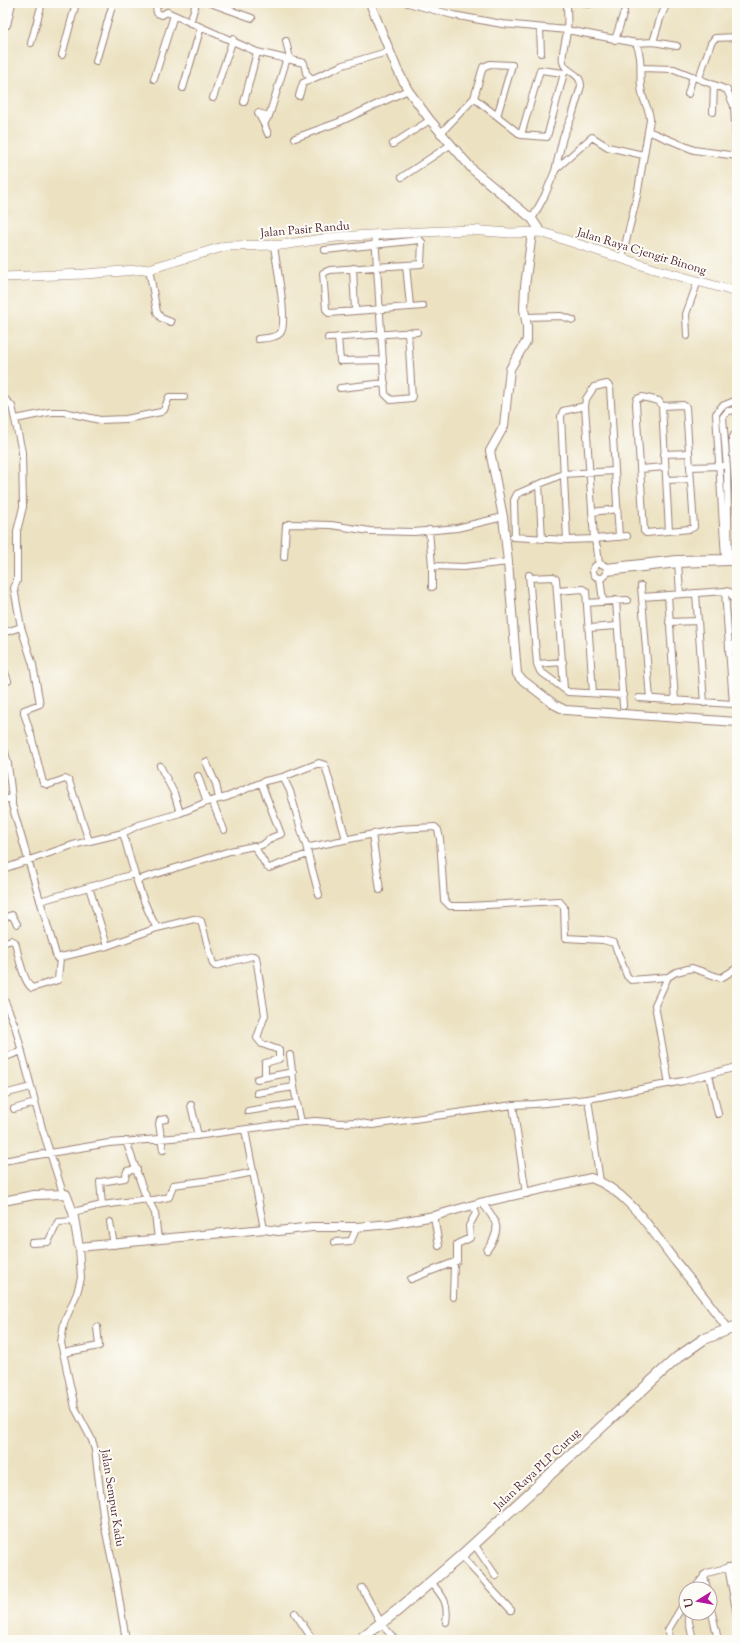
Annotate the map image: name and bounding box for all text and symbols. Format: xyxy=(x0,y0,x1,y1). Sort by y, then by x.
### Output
street label: Jalan Pasir Randu xyxy=(259,217,351,243)
street label: Jalan Raya Cjengir Binong xyxy=(574,223,709,280)
street label: Jalan Raya PLP Curug xyxy=(490,1425,585,1515)
street label: Jalan Sempur Kadu xyxy=(95,1447,129,1548)
north arrow xyxy=(678,1581,718,1621)
text: U xyxy=(680,1597,698,1610)

